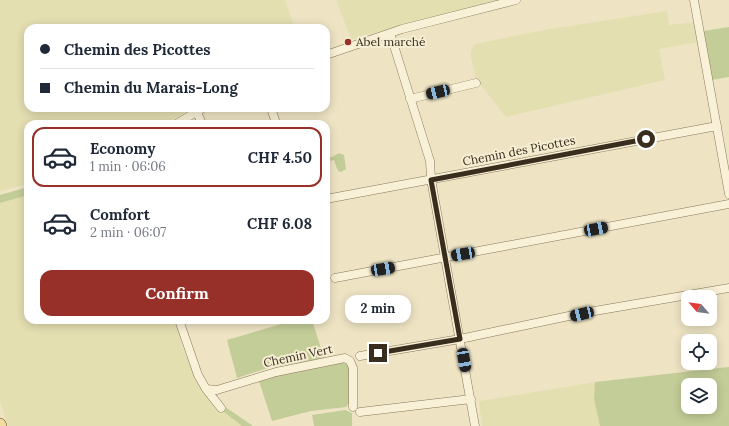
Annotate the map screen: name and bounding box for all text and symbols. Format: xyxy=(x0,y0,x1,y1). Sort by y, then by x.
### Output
place label: Abel marché xyxy=(355,34,426,49)
marker: Abel marché xyxy=(343,37,353,47)
text: Chemin des Picottes xyxy=(64,40,211,59)
text: Chemin du Marais-Long xyxy=(64,78,238,97)
car xyxy=(425,83,451,101)
route start xyxy=(637,130,655,148)
street label: Chemin des Picottes xyxy=(461,132,577,169)
icon: car xyxy=(42,139,78,175)
text: Economy xyxy=(90,139,155,158)
text: CHF 4.50 xyxy=(248,148,312,167)
text: 1 min · 06:06 xyxy=(90,158,166,175)
icon: car xyxy=(42,205,78,241)
text: Comfort xyxy=(90,205,150,224)
text: CHF 6.08 xyxy=(247,214,312,233)
car xyxy=(583,221,609,237)
text: 2 min · 06:07 xyxy=(90,224,166,241)
car xyxy=(450,246,476,262)
car xyxy=(370,261,396,277)
button: Confirm xyxy=(40,270,314,316)
north arrow xyxy=(681,290,717,326)
map controls xyxy=(681,290,717,414)
callout: 2 min xyxy=(345,295,411,323)
text: 2 min xyxy=(361,300,395,317)
car xyxy=(569,305,595,323)
button: locate xyxy=(681,334,717,370)
street label: Chemin Vert xyxy=(262,341,334,370)
route end xyxy=(369,344,387,362)
car xyxy=(456,347,472,373)
button: layers xyxy=(681,378,717,414)

